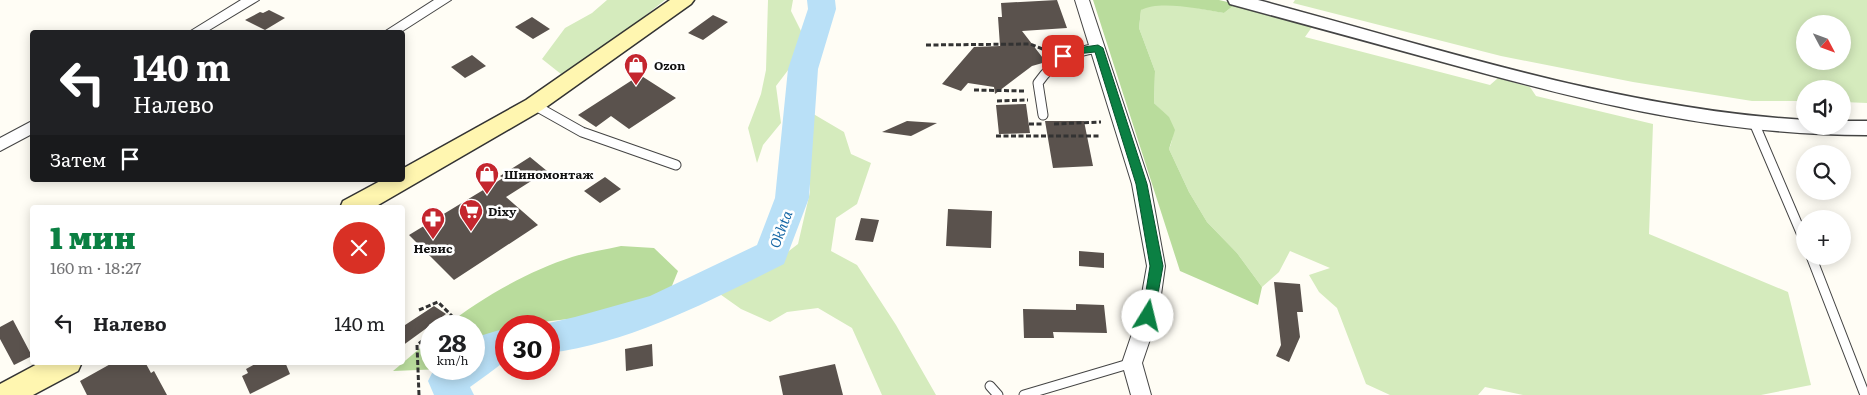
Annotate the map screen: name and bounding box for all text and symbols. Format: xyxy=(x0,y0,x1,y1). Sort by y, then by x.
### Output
north arrow xyxy=(1796,15,1851,70)
map controls xyxy=(1796,15,1851,265)
pin xyxy=(1042,35,1084,77)
text: 140 m xyxy=(133,40,231,92)
icon: arrive xyxy=(1049,42,1077,70)
icon: left xyxy=(50,50,115,115)
shop icon: Ozon xyxy=(623,52,649,86)
place label: Ozon xyxy=(654,56,686,74)
button: sound xyxy=(1796,80,1851,135)
text: Налево xyxy=(133,87,214,120)
text: Затем xyxy=(50,145,106,173)
icon: arrive xyxy=(116,145,144,173)
button: search xyxy=(1796,145,1851,200)
shop icon: Шиномонтаж xyxy=(474,161,500,195)
place label: Шиномонтаж xyxy=(504,165,593,183)
supermarket icon: Dixy xyxy=(458,198,484,232)
place label: Dixy xyxy=(488,202,517,220)
pharmacy icon: Невис xyxy=(420,206,446,240)
water label: Okhta xyxy=(764,207,796,251)
button: + xyxy=(1796,210,1851,265)
text: 1 мин xyxy=(50,214,136,258)
button: close xyxy=(333,222,385,274)
place label: Невис xyxy=(413,239,453,257)
text: 160 m · 18:27 xyxy=(50,255,141,279)
position arrow xyxy=(1121,289,1173,341)
icon: left xyxy=(50,309,78,337)
text: Налево xyxy=(93,309,167,337)
text: 140 m xyxy=(334,309,385,337)
speed limit sign: 30 xyxy=(495,315,560,380)
text: 28 xyxy=(438,323,467,360)
text: km/h xyxy=(437,351,468,369)

